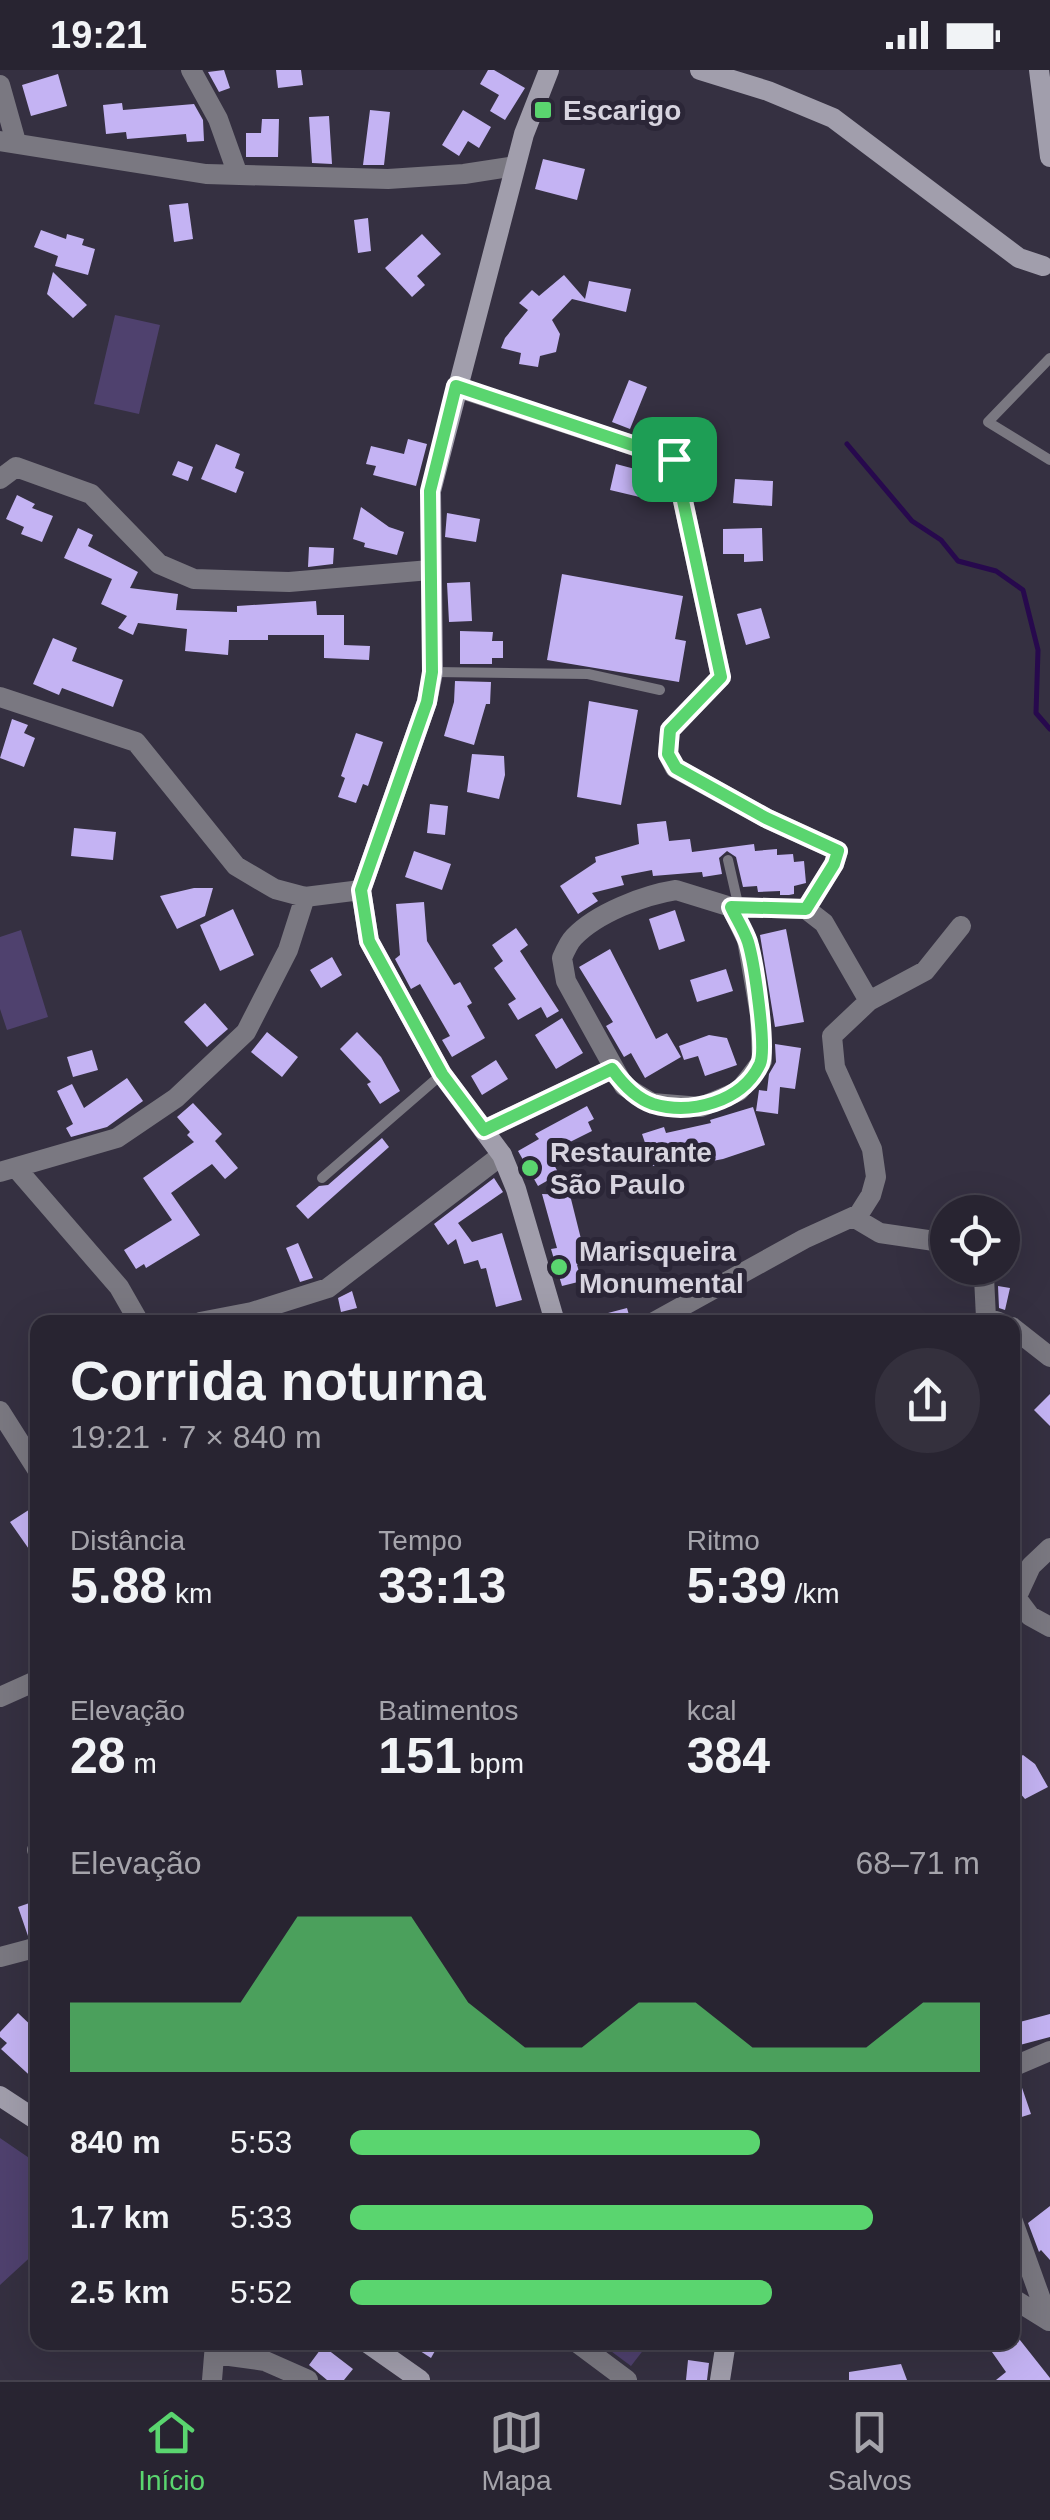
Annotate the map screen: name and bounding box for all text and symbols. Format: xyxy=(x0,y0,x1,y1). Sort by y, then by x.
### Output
text: 19:21 xyxy=(50,14,147,56)
place label: Escarigo xyxy=(563,95,681,126)
marker: Escarigo xyxy=(532,99,554,121)
pin xyxy=(632,417,717,502)
icon: arrive xyxy=(647,432,702,487)
place label: Restaurante São Paulo xyxy=(550,1137,712,1200)
marker: Restaurante São Paulo xyxy=(519,1157,541,1179)
map controls xyxy=(930,1195,1020,1285)
button: locate xyxy=(930,1195,1020,1285)
place label: Marisqueira Monumental xyxy=(579,1236,744,1299)
marker: Marisqueira Monumental xyxy=(548,1256,570,1278)
button: share xyxy=(875,1348,980,1453)
text: Corrida noturna xyxy=(70,1350,486,1412)
text: 19:21 · 7 × 840 m xyxy=(70,1419,322,1455)
text: Distância xyxy=(70,1525,185,1556)
text: Tempo xyxy=(378,1525,462,1556)
text: Ritmo xyxy=(687,1525,760,1556)
text: 5.88 xyxy=(70,1558,167,1614)
text: 33:13 xyxy=(378,1558,506,1614)
text: 5:39 xyxy=(687,1558,787,1614)
text: km xyxy=(167,1578,212,1609)
text: /km xyxy=(787,1578,840,1609)
text: Elevação xyxy=(70,1695,185,1726)
text: Batimentos xyxy=(378,1695,518,1726)
text: kcal xyxy=(687,1695,736,1726)
text: 28 xyxy=(70,1728,126,1784)
text: 151 xyxy=(378,1728,462,1784)
text: 384 xyxy=(687,1728,770,1784)
text: m xyxy=(126,1748,157,1779)
text: bpm xyxy=(462,1748,524,1779)
text: Elevação xyxy=(70,1845,202,1881)
text: 68–71 m xyxy=(855,1845,980,1881)
text: 840 m xyxy=(70,2124,161,2160)
text: 5:53 xyxy=(230,2124,292,2160)
text: 1.7 km xyxy=(70,2199,170,2235)
text: 5:33 xyxy=(230,2199,292,2235)
text: 2.5 km xyxy=(70,2274,170,2310)
text: 5:52 xyxy=(230,2274,292,2310)
tab: Início xyxy=(138,2405,205,2497)
tab: Mapa xyxy=(481,2405,551,2497)
tab: Salvos xyxy=(828,2405,912,2497)

